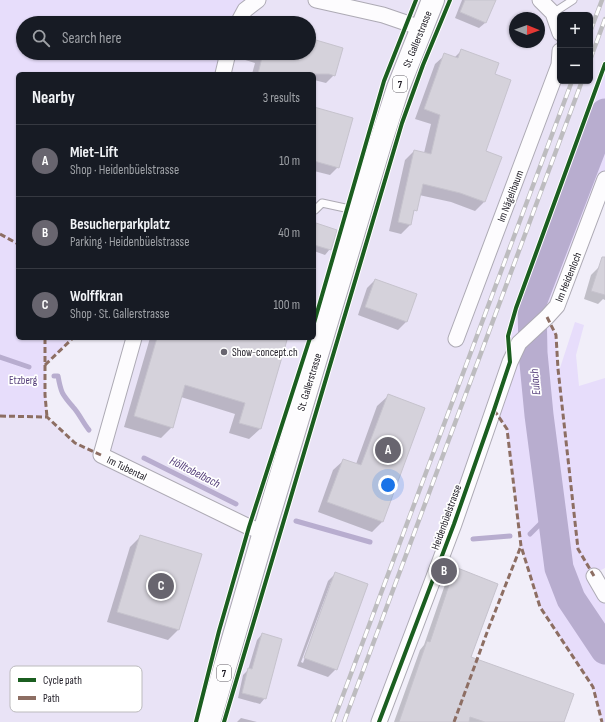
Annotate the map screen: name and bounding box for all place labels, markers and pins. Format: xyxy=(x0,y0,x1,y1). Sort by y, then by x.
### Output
place label: Show-concept.ch xyxy=(232,346,298,359)
marker: Show-concept.ch xyxy=(219,347,229,357)
pin: A xyxy=(375,435,401,465)
pin: B xyxy=(431,556,457,586)
pin: C xyxy=(148,571,174,601)

